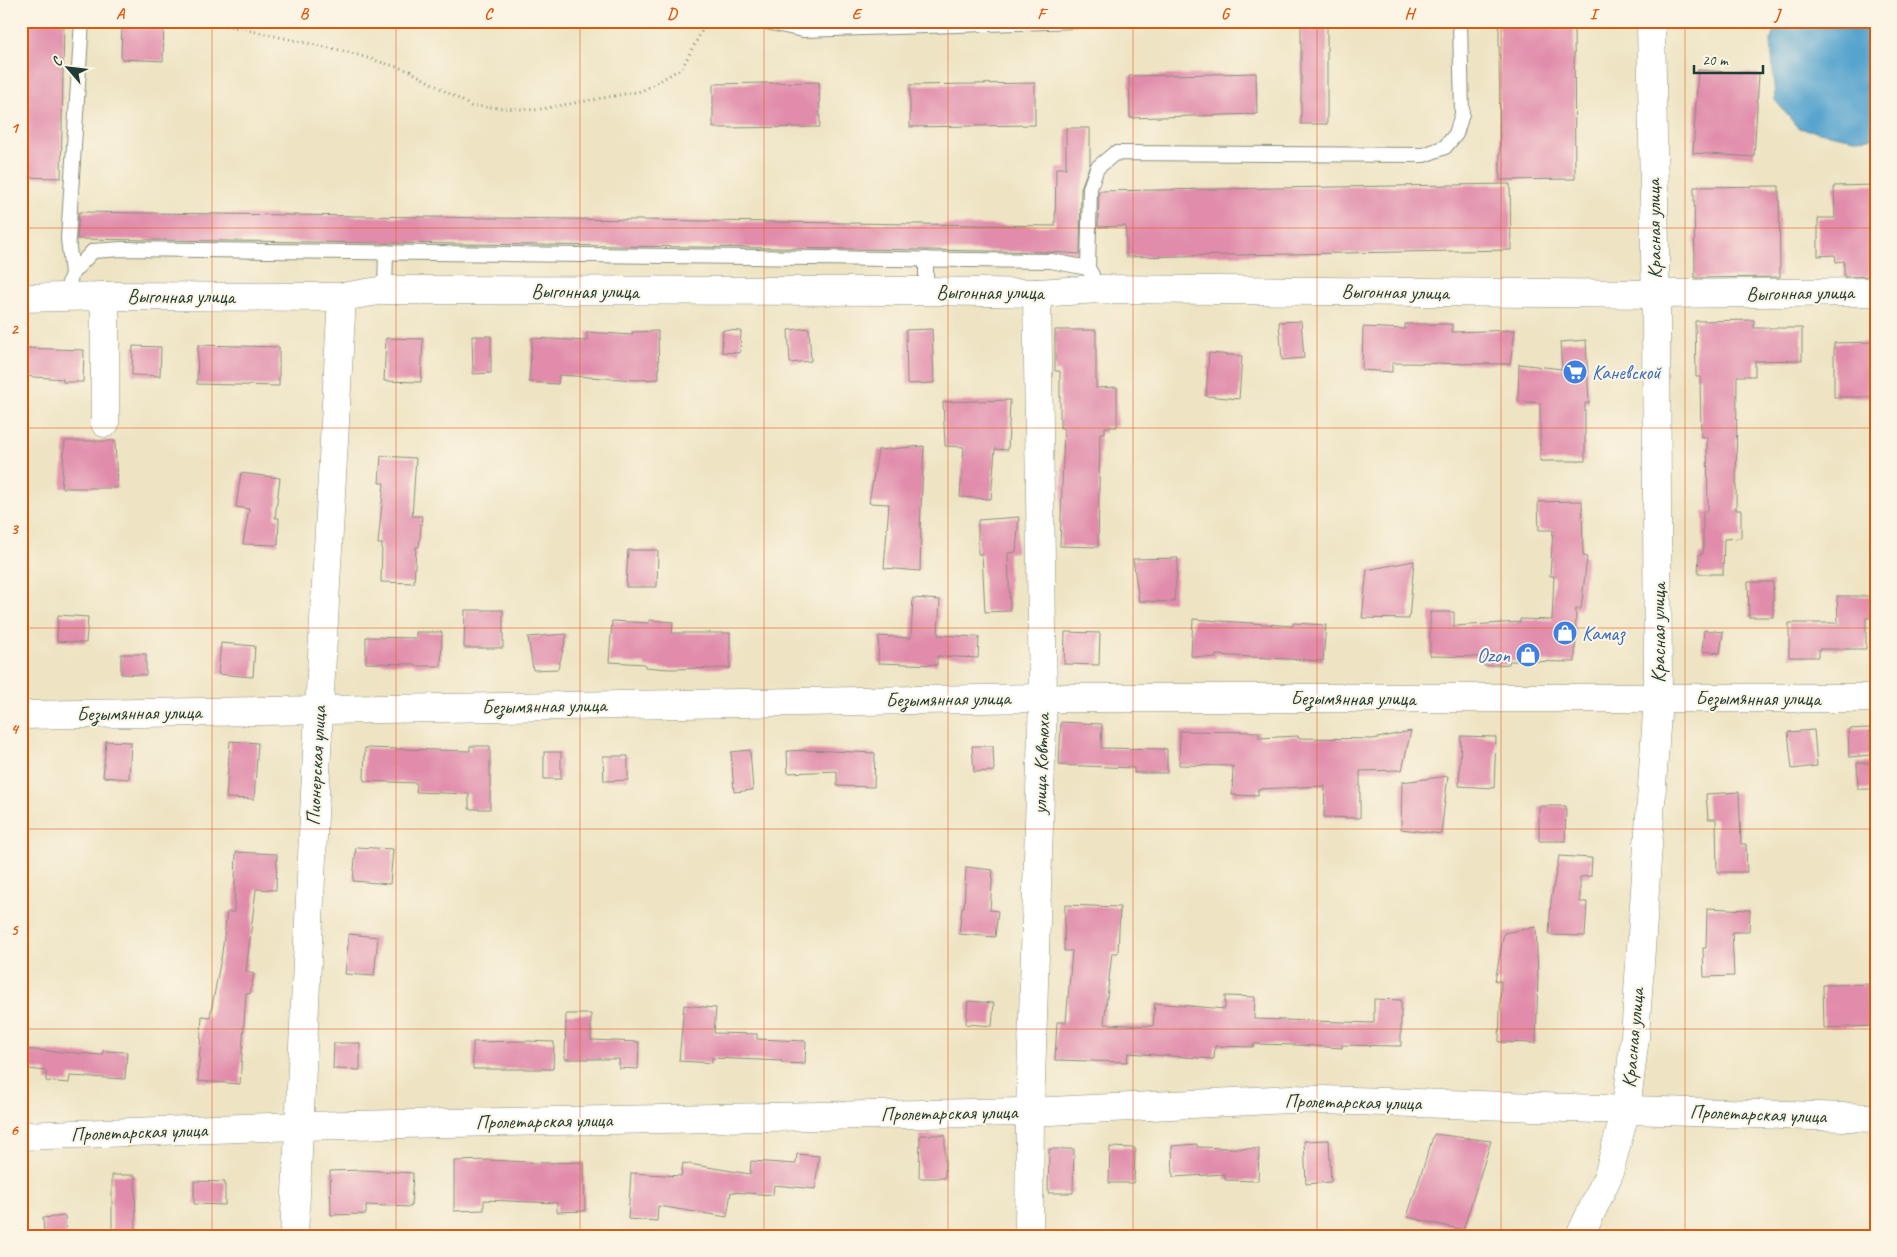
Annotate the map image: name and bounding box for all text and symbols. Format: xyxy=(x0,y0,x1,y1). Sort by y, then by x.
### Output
text: A xyxy=(116,4,126,24)
text: B xyxy=(300,4,310,24)
text: C xyxy=(484,4,494,24)
text: D xyxy=(667,4,678,24)
text: E xyxy=(852,4,863,24)
text: F xyxy=(1037,4,1048,24)
text: G xyxy=(1221,4,1231,24)
text: H xyxy=(1404,4,1416,24)
text: I xyxy=(1590,4,1600,24)
text: J xyxy=(1773,4,1782,24)
north arrow xyxy=(42,42,92,92)
scale bar xyxy=(1694,42,1763,74)
text: 20 m xyxy=(1702,51,1729,70)
text: С xyxy=(48,53,67,69)
text: 1 xyxy=(10,118,19,138)
street label: Красная улица xyxy=(1641,177,1667,279)
street label: Выгонная улица xyxy=(531,279,641,304)
street label: Выгонная улица xyxy=(1341,279,1451,305)
street label: Выгонная улица xyxy=(936,280,1046,305)
street label: Выгонная улица xyxy=(1746,280,1856,306)
street label: Выгонная улица xyxy=(127,284,237,309)
text: 2 xyxy=(10,319,19,339)
supermarket icon: Каневской xyxy=(1562,359,1588,385)
place label: Каневской xyxy=(1592,360,1662,385)
text: 3 xyxy=(10,519,19,539)
street label: Красная улица xyxy=(1646,581,1671,683)
shop icon: Камаз xyxy=(1552,620,1578,646)
place label: Камаз xyxy=(1582,621,1626,646)
shop icon: Ozon xyxy=(1515,642,1541,668)
place label: Ozon xyxy=(1477,643,1511,668)
street label: Безымянная улица xyxy=(885,685,1012,714)
street label: Безымянная улица xyxy=(1291,686,1417,712)
street label: Безымянная улица xyxy=(1696,686,1822,712)
street label: Безымянная улица xyxy=(481,692,608,721)
street label: Безымянная улица xyxy=(76,699,203,728)
street label: Пионерская улица xyxy=(300,704,332,826)
street label: улица Ковтюха xyxy=(1027,711,1055,816)
text: 4 xyxy=(10,719,19,739)
text: 5 xyxy=(11,920,20,940)
street label: Красная улица xyxy=(1616,985,1650,1089)
street label: Пролетарская улица xyxy=(1284,1088,1424,1116)
street label: Пролетарская улица xyxy=(880,1099,1020,1127)
street label: Пролетарская улица xyxy=(1689,1099,1829,1129)
street label: Пролетарская улица xyxy=(475,1107,615,1135)
street label: Пролетарская улица xyxy=(70,1117,210,1147)
text: 6 xyxy=(10,1120,19,1140)

